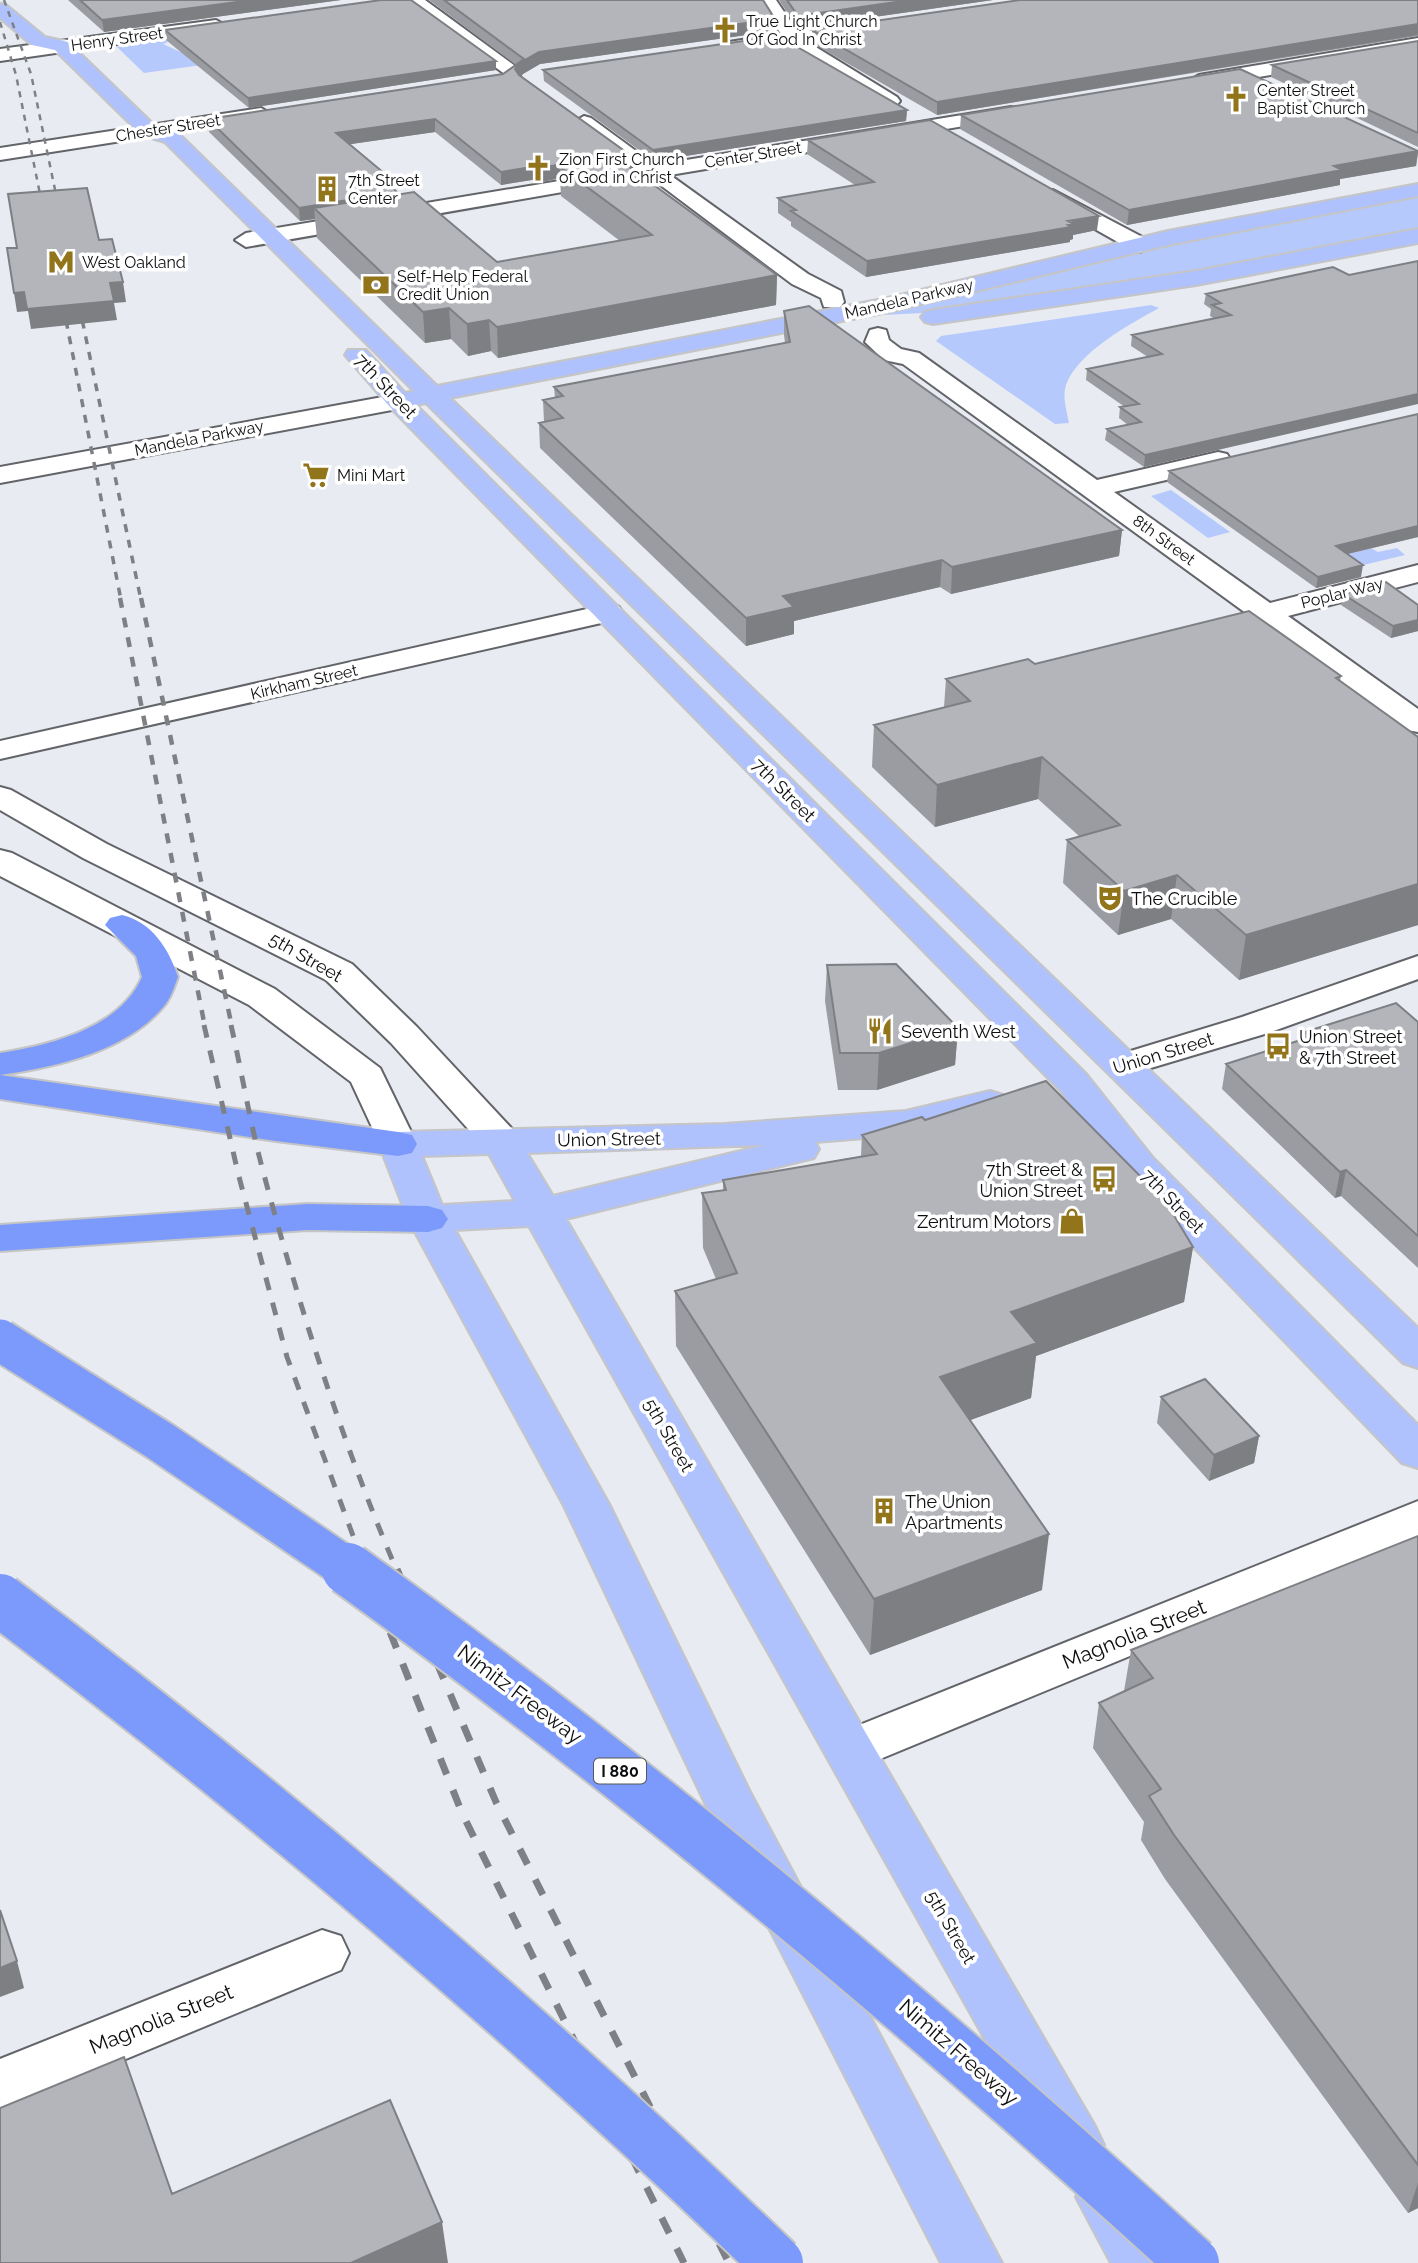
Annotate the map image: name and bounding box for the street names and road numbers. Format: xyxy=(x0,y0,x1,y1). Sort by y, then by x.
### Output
street label: Henry Street xyxy=(70,23,165,55)
street label: Chester Street xyxy=(114,110,222,146)
street label: Center Street xyxy=(703,138,803,172)
street label: Mandela Parkway xyxy=(843,275,975,323)
street label: 7th Street xyxy=(351,349,421,423)
street label: Mandela Parkway xyxy=(133,416,265,460)
street label: 8th Street xyxy=(1129,511,1199,569)
street label: Poplar Way xyxy=(1299,574,1385,612)
street label: Kirkham Street xyxy=(249,660,360,704)
street label: 7th Street xyxy=(748,754,820,826)
street label: 5th Street xyxy=(266,928,346,986)
street label: Union Street xyxy=(1110,1028,1216,1078)
street label: Union Street xyxy=(557,1128,661,1150)
street label: 7th Street xyxy=(1137,1165,1209,1237)
street label: 5th Street xyxy=(640,1395,698,1475)
street label: Magnolia Street xyxy=(1058,1594,1210,1674)
street label: Nimitz Freeway xyxy=(453,1639,587,1749)
road number: I 880 xyxy=(594,1758,646,1784)
street label: 5th Street xyxy=(922,1887,980,1967)
street label: Magnolia Street xyxy=(85,1979,237,2059)
street label: Nimitz Freeway xyxy=(894,1993,1024,2111)

